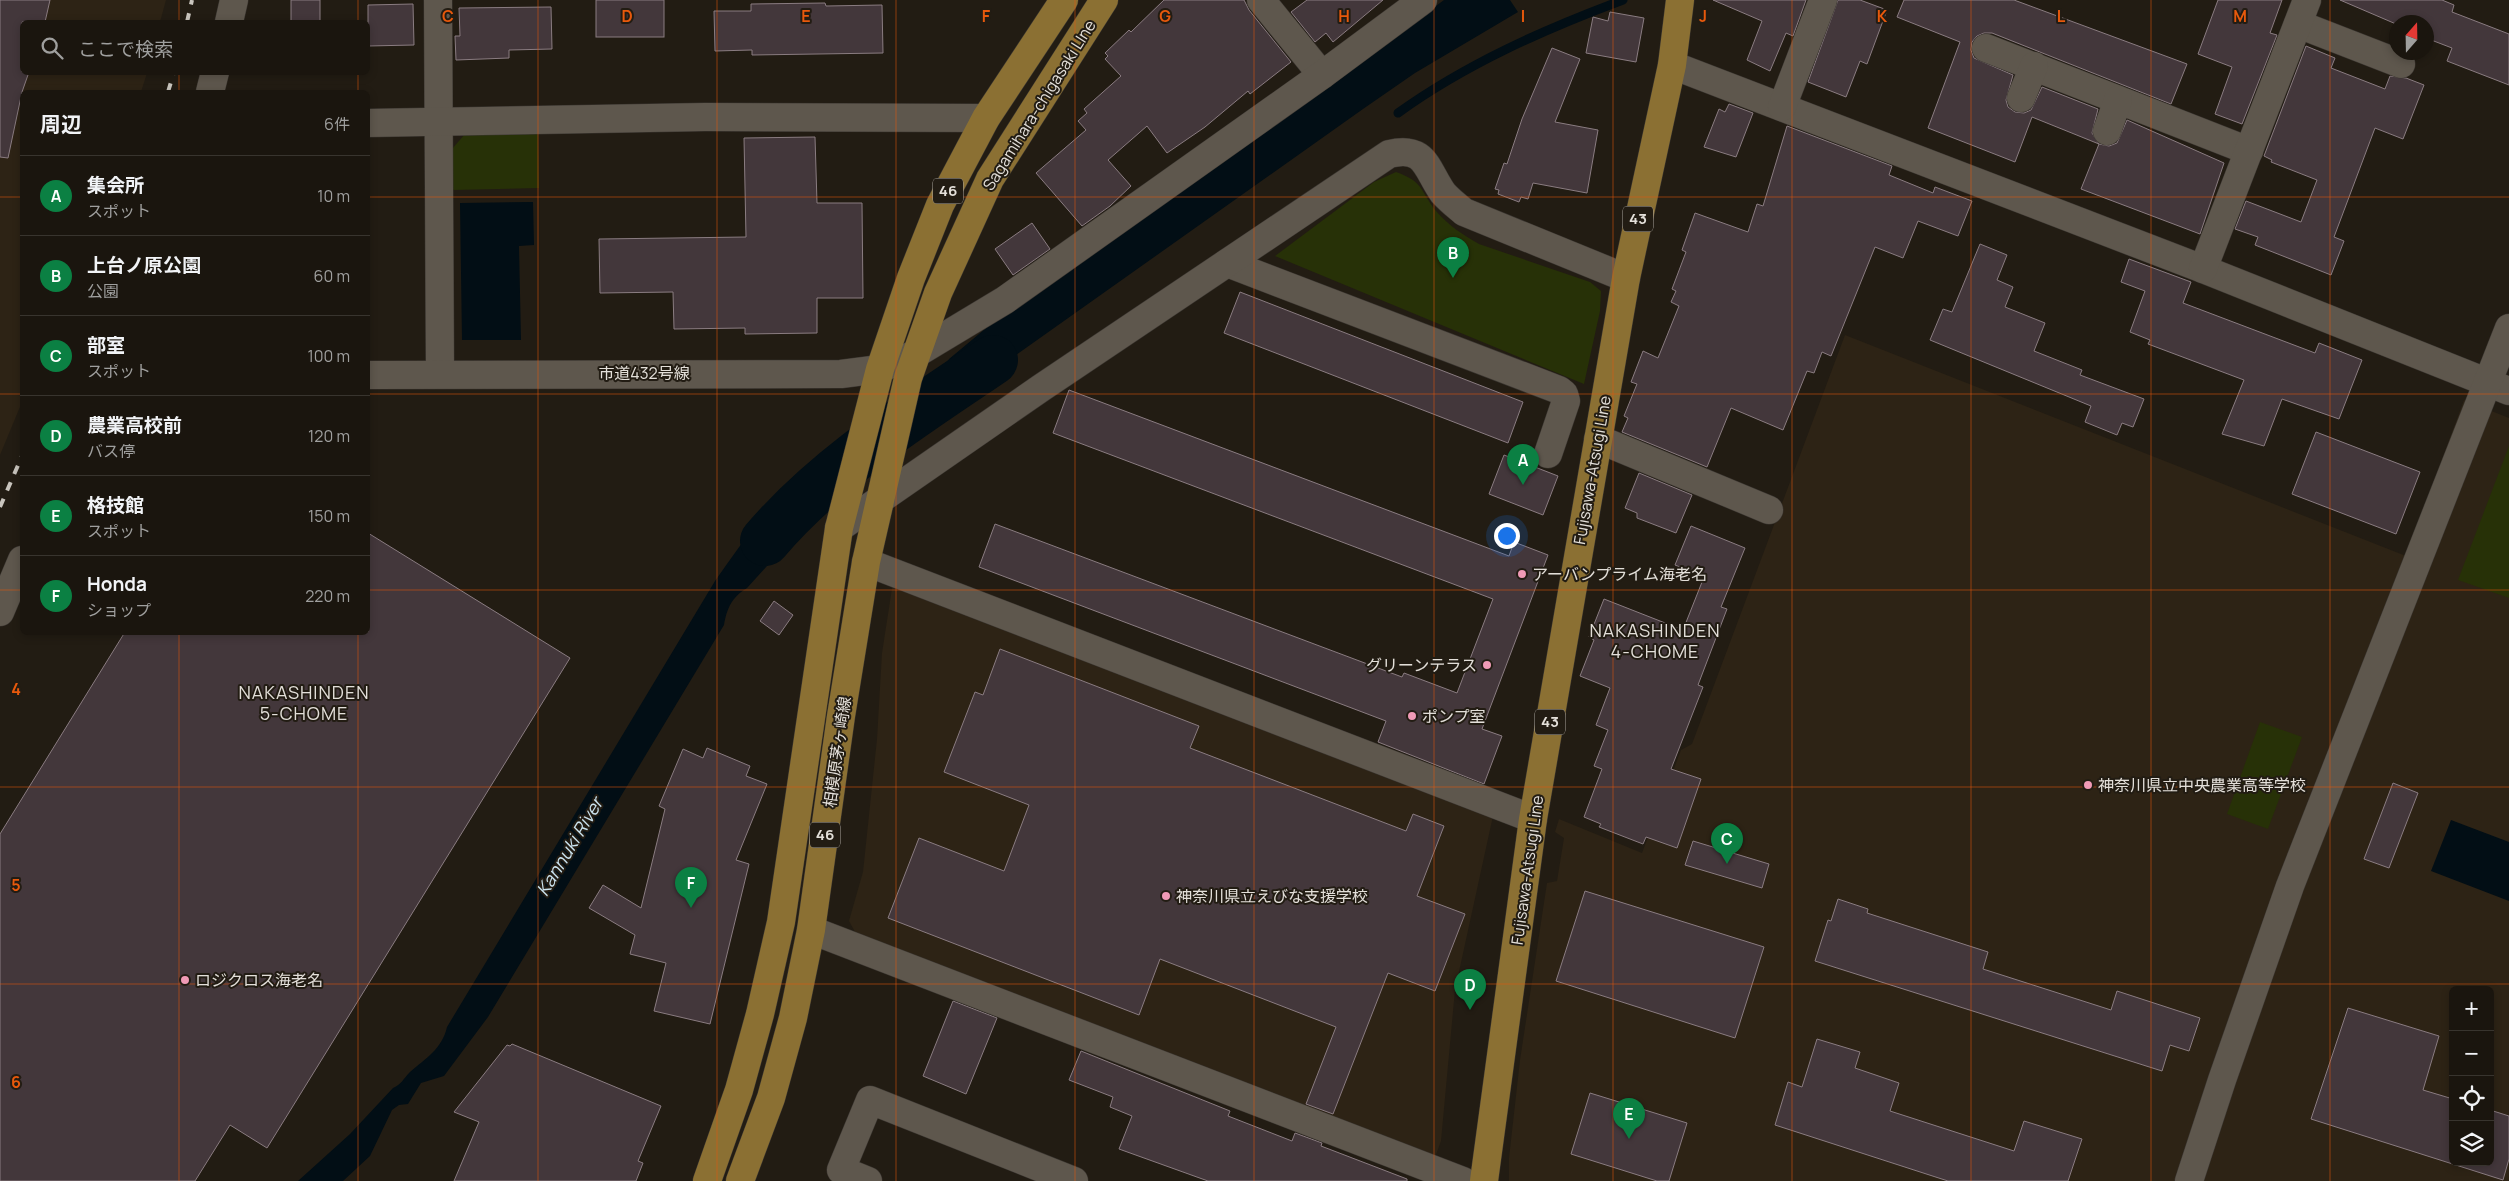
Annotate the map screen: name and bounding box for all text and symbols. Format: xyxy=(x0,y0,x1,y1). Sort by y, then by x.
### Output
text: C xyxy=(442,5,454,27)
text: D xyxy=(621,5,633,27)
text: E xyxy=(801,5,811,27)
text: F xyxy=(982,5,991,27)
text: G xyxy=(1159,5,1171,27)
text: H xyxy=(1338,5,1350,27)
text: I xyxy=(1521,5,1525,27)
text: J xyxy=(1699,5,1707,27)
text: K xyxy=(1877,5,1888,27)
text: L xyxy=(2057,5,2066,27)
text: M xyxy=(2233,5,2247,27)
north arrow xyxy=(2389,15,2434,60)
street label: Sagamihara-chigasaki LIne xyxy=(977,16,1101,194)
search box xyxy=(20,20,370,75)
icon: search xyxy=(38,34,66,62)
text: ここで検索 xyxy=(78,36,173,62)
text: 周辺 xyxy=(40,110,82,138)
text: 6件 xyxy=(324,113,350,135)
text: 集会所 xyxy=(87,172,144,198)
road number: 46 xyxy=(933,178,963,204)
text: A xyxy=(51,185,61,207)
text: 10 m xyxy=(317,185,350,207)
text: スポット xyxy=(87,200,151,222)
road number: 43 xyxy=(1623,206,1653,232)
pin: B xyxy=(1437,237,1469,278)
text: 上台ノ原公園 xyxy=(87,252,201,278)
text: B xyxy=(51,265,61,287)
text: 60 m xyxy=(314,265,350,287)
text: 公園 xyxy=(87,280,119,302)
text: 部室 xyxy=(87,332,125,358)
text: C xyxy=(50,345,62,367)
text: 100 m xyxy=(307,345,350,367)
text: スポット xyxy=(87,360,151,382)
street label: 市道432号線 xyxy=(598,362,690,384)
street label: Fujisawa-Atsugi Line xyxy=(1568,394,1616,546)
text: 農業高校前 xyxy=(87,412,182,438)
text: D xyxy=(50,425,62,447)
text: 120 m xyxy=(308,425,350,447)
text: バス停 xyxy=(87,440,135,462)
pin: A xyxy=(1507,444,1539,485)
text: 格技館 xyxy=(87,492,144,518)
text: E xyxy=(51,505,61,527)
text: 150 m xyxy=(308,505,350,527)
text: スポット xyxy=(87,520,151,542)
your location xyxy=(1494,523,1520,549)
place label: アーバンプライム海老名 xyxy=(1532,563,1707,585)
marker: アーバンプライム海老名 xyxy=(1516,568,1528,580)
text: Honda xyxy=(87,571,147,597)
text: F xyxy=(52,585,60,607)
text: 220 m xyxy=(305,585,350,607)
text: ショップ xyxy=(87,599,151,621)
district label: NAKASHINDEN 4-CHOME xyxy=(1589,618,1721,663)
place label: グリーンテラス xyxy=(1366,654,1477,676)
marker: グリーンテラス xyxy=(1481,659,1493,671)
text: 4 xyxy=(11,678,21,700)
district label: NAKASHINDEN 5-CHOME xyxy=(238,680,370,725)
street label: 相模原茅ヶ崎線 xyxy=(818,695,856,809)
place label: ポンプ室 xyxy=(1422,705,1486,727)
marker: ポンプ室 xyxy=(1406,710,1418,722)
road number: 43 xyxy=(1535,710,1565,734)
place label: 神奈川県立中央農業高等学校 xyxy=(2098,774,2306,796)
marker: 神奈川県立中央農業高等学校 xyxy=(2082,779,2094,791)
water label: Kannuki River xyxy=(530,791,609,900)
street label: Fujisawa-Atsugi Line xyxy=(1506,794,1548,946)
road number: 46 xyxy=(810,822,840,848)
pin: C xyxy=(1711,823,1743,864)
pin: F xyxy=(675,867,707,908)
text: 5 xyxy=(11,874,21,896)
place label: 神奈川県立えびな支援学校 xyxy=(1176,885,1368,907)
marker: 神奈川県立えびな支援学校 xyxy=(1160,890,1172,902)
place label: ロジクロス海老名 xyxy=(195,969,323,991)
pin: D xyxy=(1454,969,1486,1010)
marker: ロジクロス海老名 xyxy=(179,974,191,986)
map controls xyxy=(2449,986,2494,1166)
button: + xyxy=(2449,986,2494,1031)
button: − xyxy=(2449,1031,2494,1076)
text: 6 xyxy=(11,1071,21,1093)
button: locate xyxy=(2449,1076,2494,1121)
pin: E xyxy=(1613,1098,1645,1139)
button: layers xyxy=(2449,1121,2494,1166)

